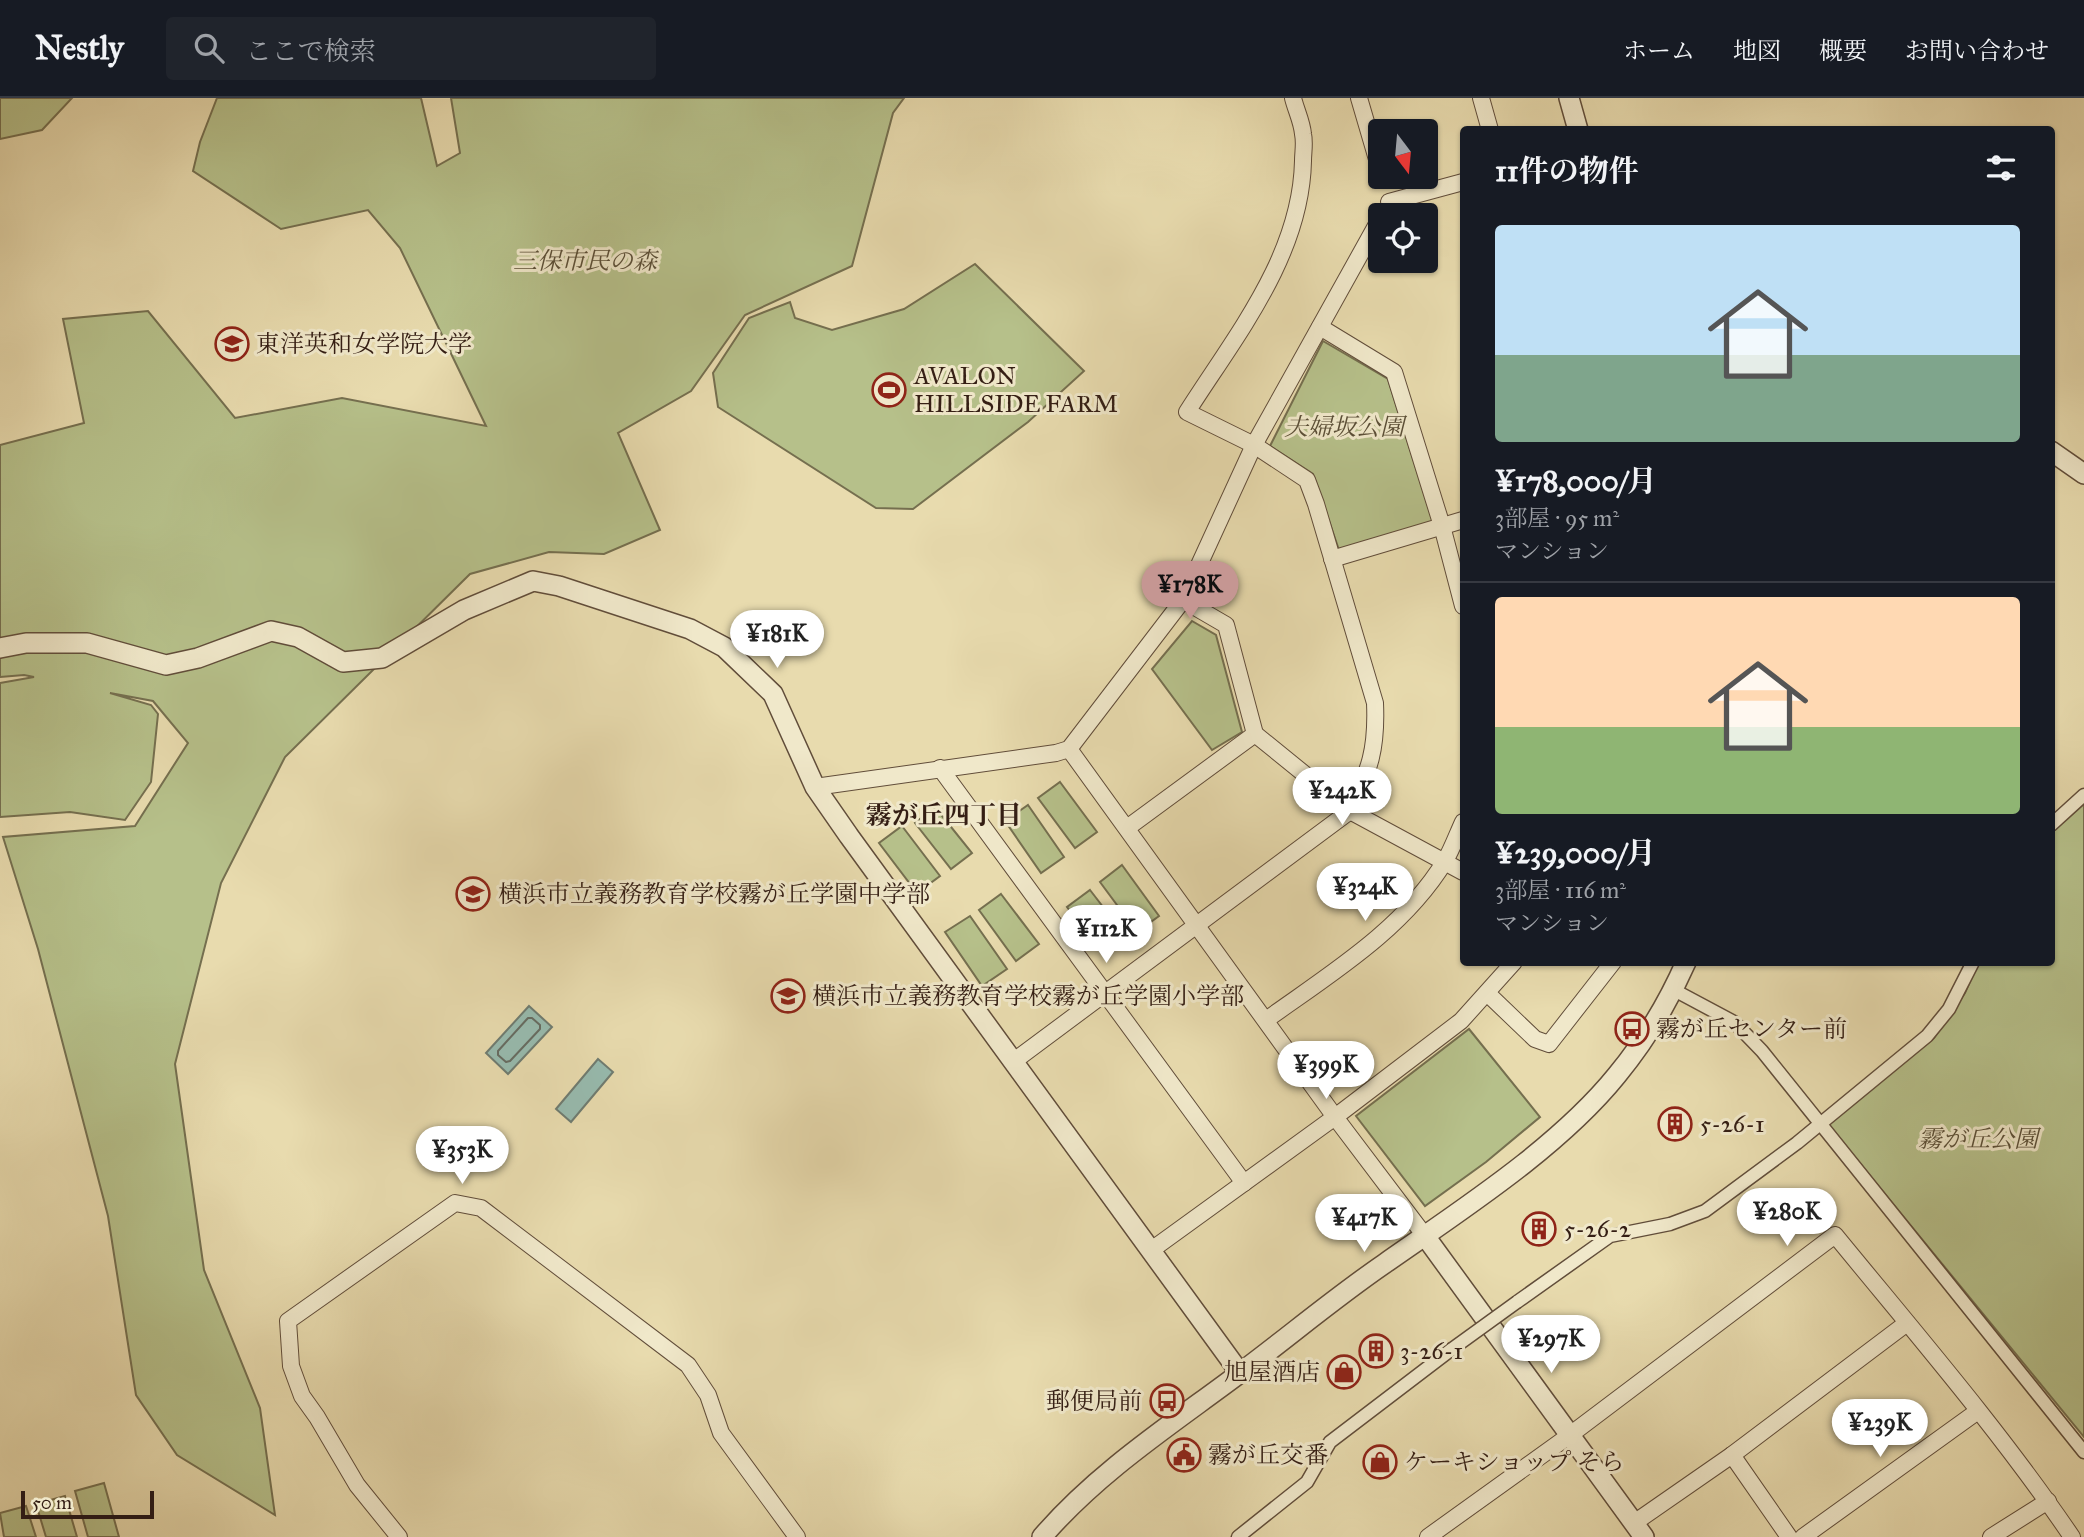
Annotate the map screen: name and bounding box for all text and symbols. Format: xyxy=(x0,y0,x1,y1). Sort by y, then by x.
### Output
search box xyxy=(166,17,656,80)
text: Nestly xyxy=(35,28,124,68)
icon: search xyxy=(190,29,228,67)
text: ここで検索 xyxy=(246,35,376,67)
text: ホーム xyxy=(1623,36,1695,66)
text: 地図 xyxy=(1733,36,1781,66)
text: 概要 xyxy=(1819,36,1867,66)
text: お問い合わせ xyxy=(1905,36,2049,66)
north arrow xyxy=(1368,119,1438,189)
map controls xyxy=(1368,119,1438,273)
icon: filters xyxy=(1982,149,2020,187)
text: 11件の物件 xyxy=(1495,153,1639,189)
button: locate xyxy=(1368,203,1438,273)
park label: 三保市民の森 xyxy=(513,246,660,276)
icon: home xyxy=(1695,271,1821,397)
school or university icon: 東洋英和女学院大学 xyxy=(213,325,251,363)
place label: 東洋英和女学院大学 xyxy=(256,329,472,359)
place label: AVALON HILLSIDE FARM xyxy=(913,361,1118,419)
sports icon: AVALON HILLSIDE FARM xyxy=(870,371,908,409)
park label: 夫婦坂公園 xyxy=(1284,412,1408,442)
text: ¥178,000/月 xyxy=(1495,463,1657,499)
text: 3部屋 · 95 m² xyxy=(1495,504,1619,532)
text: マンション xyxy=(1495,537,1609,565)
pin: ¥178K xyxy=(1141,561,1239,621)
text: ¥178K xyxy=(1157,570,1223,598)
pin: ¥181K xyxy=(728,610,826,670)
text: ¥181K xyxy=(746,619,808,647)
icon: home xyxy=(1695,643,1821,769)
pin: ¥242K xyxy=(1293,768,1391,827)
text: ¥242K xyxy=(1309,776,1375,804)
district label: 霧が丘四丁目 xyxy=(866,799,1022,831)
text: ¥239,000/月 xyxy=(1495,835,1656,871)
pin: ¥324K xyxy=(1316,864,1414,923)
text: ¥324K xyxy=(1333,872,1397,900)
school or university icon: 横浜市立義務教育学校霧が丘学園中学部 xyxy=(454,875,492,913)
text: 3部屋 · 116 m² xyxy=(1495,876,1626,904)
place label: 横浜市立義務教育学校霧が丘学園中学部 xyxy=(498,879,930,909)
pin: ¥112K xyxy=(1057,906,1155,965)
text: マンション xyxy=(1495,909,1609,937)
text: ¥112K xyxy=(1076,914,1136,942)
school or university icon: 横浜市立義務教育学校霧が丘学園小学部 xyxy=(769,977,807,1015)
place label: 横浜市立義務教育学校霧が丘学園小学部 xyxy=(812,981,1244,1011)
bus stop icon: 霧が丘センター前 xyxy=(1613,1010,1651,1048)
place label: 霧が丘センター前 xyxy=(1656,1014,1847,1044)
pin: ¥399K xyxy=(1277,1042,1375,1101)
text: ¥399K xyxy=(1293,1050,1359,1078)
building icon: 5-26-1 xyxy=(1656,1105,1694,1143)
place label: 5-26-1 xyxy=(1700,1109,1765,1139)
park label: 霧が丘公園 xyxy=(1918,1124,2042,1154)
pin: ¥353K xyxy=(413,1126,511,1186)
text: ¥353K xyxy=(432,1135,492,1163)
pin: ¥280K xyxy=(1738,1188,1836,1248)
pin: ¥417K xyxy=(1315,1194,1413,1254)
text: ¥280K xyxy=(1753,1197,1821,1225)
text: ¥417K xyxy=(1331,1203,1397,1231)
building icon: 5-26-2 xyxy=(1520,1210,1558,1248)
place label: 5-26-2 xyxy=(1564,1214,1631,1244)
pin: ¥297K xyxy=(1502,1316,1600,1375)
text: ¥297K xyxy=(1517,1324,1585,1352)
building icon: 3-26-1 xyxy=(1357,1332,1395,1370)
place label: 3-26-1 xyxy=(1400,1336,1463,1366)
shop icon: 旭屋酒店 xyxy=(1325,1353,1363,1391)
place label: 旭屋酒店 xyxy=(1224,1357,1320,1387)
bus stop icon: 郵便局前 xyxy=(1148,1382,1186,1420)
place label: 郵便局前 xyxy=(1046,1386,1142,1416)
pin: ¥239K xyxy=(1831,1400,1929,1459)
text: ¥239K xyxy=(1848,1408,1912,1436)
public building icon: 霧が丘交番 xyxy=(1165,1436,1203,1474)
place label: 霧が丘交番 xyxy=(1208,1440,1328,1470)
shop icon: ケーキショップ そら xyxy=(1361,1443,1399,1481)
place label: ケーキショップ そら xyxy=(1404,1447,1624,1477)
scale bar xyxy=(21,1488,154,1520)
text: 50 m xyxy=(32,1491,72,1514)

